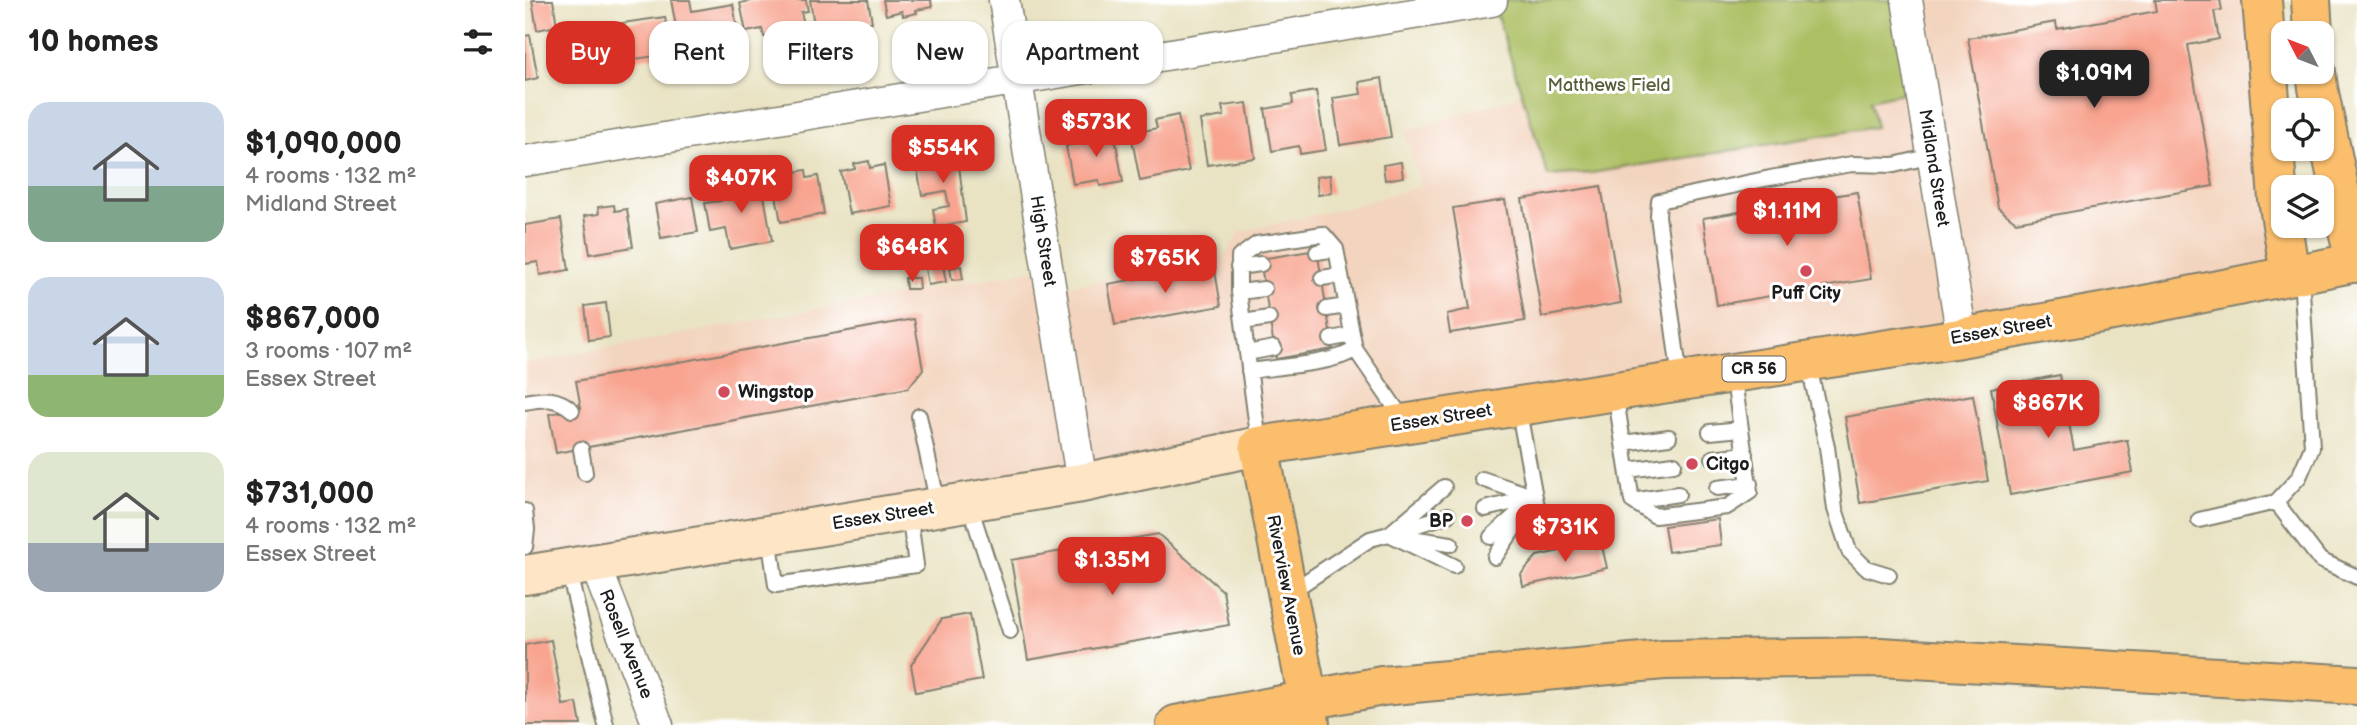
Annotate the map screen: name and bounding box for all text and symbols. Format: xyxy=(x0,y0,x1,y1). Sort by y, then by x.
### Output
chip: Buy xyxy=(546,21,635,84)
chip: Rent xyxy=(649,21,749,84)
chip: Filters xyxy=(763,21,878,84)
chip: New xyxy=(892,21,988,84)
chip: Apartment xyxy=(1002,21,1163,84)
north arrow xyxy=(2271,21,2335,84)
map controls xyxy=(2271,21,2334,238)
icon: filters xyxy=(459,23,497,61)
text: 10 homes xyxy=(28,24,159,60)
pin: $1.09M xyxy=(2037,50,2151,110)
text: $1.09M xyxy=(2055,59,2133,87)
park label: Matthews Field xyxy=(1547,75,1671,96)
button: locate xyxy=(2271,98,2334,161)
pin: $573K xyxy=(1047,100,1145,159)
text: $573K xyxy=(1061,108,1131,136)
street label: Midland Street xyxy=(1914,108,1954,229)
pin: $554K xyxy=(894,125,992,185)
text: $1,090,000 xyxy=(245,126,402,162)
icon: home xyxy=(84,130,168,214)
text: $554K xyxy=(908,134,978,162)
pin: $407K xyxy=(692,156,790,215)
text: 4 rooms · 132 m² xyxy=(245,162,416,190)
text: $407K xyxy=(705,164,777,192)
button: layers xyxy=(2271,175,2334,238)
pin: $1.11M xyxy=(1730,188,1844,248)
text: Midland Street xyxy=(245,190,396,218)
street label: High Street xyxy=(1025,194,1061,288)
text: $1.11M xyxy=(1752,197,1822,225)
pin: $648K xyxy=(863,224,961,284)
text: $648K xyxy=(876,233,948,261)
pin: $765K xyxy=(1116,236,1214,295)
text: $765K xyxy=(1130,244,1200,272)
marker: Puff City xyxy=(1798,263,1814,279)
place label: Puff City xyxy=(1771,283,1841,304)
text: $867,000 xyxy=(245,301,380,337)
icon: home xyxy=(84,305,168,389)
street label: Essex Street xyxy=(1949,311,2054,349)
text: 3 rooms · 107 m² xyxy=(245,337,412,365)
road number: CR 56 xyxy=(1723,356,1785,382)
text: Essex Street xyxy=(245,365,376,393)
pin: $867K xyxy=(1999,380,2097,440)
place label: Wingstop xyxy=(738,382,814,403)
marker: Wingstop xyxy=(716,384,732,400)
text: $867K xyxy=(2012,389,2084,417)
street label: Essex Street xyxy=(1389,400,1494,436)
place label: Citgo xyxy=(1706,454,1749,475)
marker: Citgo xyxy=(1684,456,1700,472)
text: $731,000 xyxy=(245,476,374,512)
icon: home xyxy=(84,480,168,564)
street label: Essex Street xyxy=(831,498,936,534)
pin: $731K xyxy=(1516,504,1614,564)
place label: BP xyxy=(1429,511,1454,532)
text: 4 rooms · 132 m² xyxy=(245,512,416,540)
street label: Riverview Avenue xyxy=(1262,513,1310,657)
marker: BP xyxy=(1459,513,1475,529)
text: $731K xyxy=(1532,513,1598,541)
pin: $1.35M xyxy=(1055,538,1169,597)
text: Essex Street xyxy=(245,540,376,568)
text: $1.35M xyxy=(1074,546,1150,574)
street label: Rosell Avenue xyxy=(595,586,658,702)

